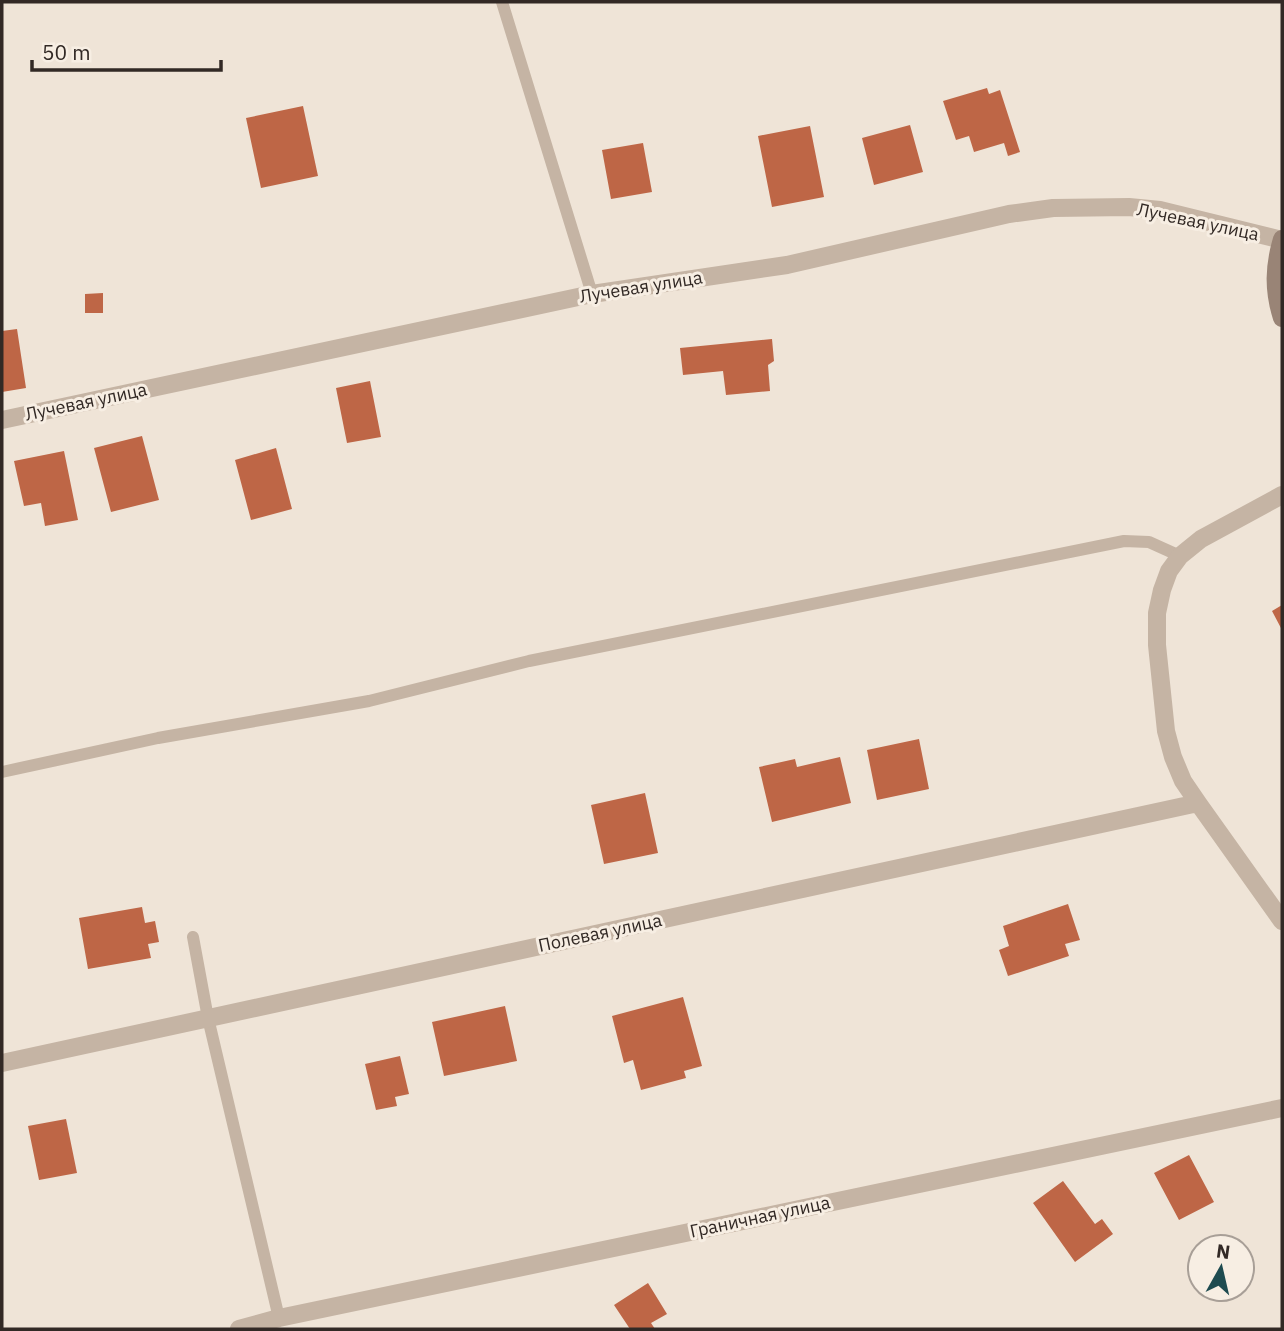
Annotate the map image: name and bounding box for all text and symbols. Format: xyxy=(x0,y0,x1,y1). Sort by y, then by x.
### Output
scale bar xyxy=(32,28,220,72)
text: 50 m xyxy=(42,38,91,66)
street label: Лучевая улица xyxy=(1135,197,1262,246)
street label: Лучевая улица xyxy=(578,265,704,308)
street label: Лучевая улица xyxy=(23,377,149,426)
street label: Полевая улица xyxy=(536,908,664,957)
street label: Граничная улица xyxy=(688,1190,832,1243)
north arrow xyxy=(1186,1233,1256,1303)
text: N xyxy=(1215,1238,1232,1264)

